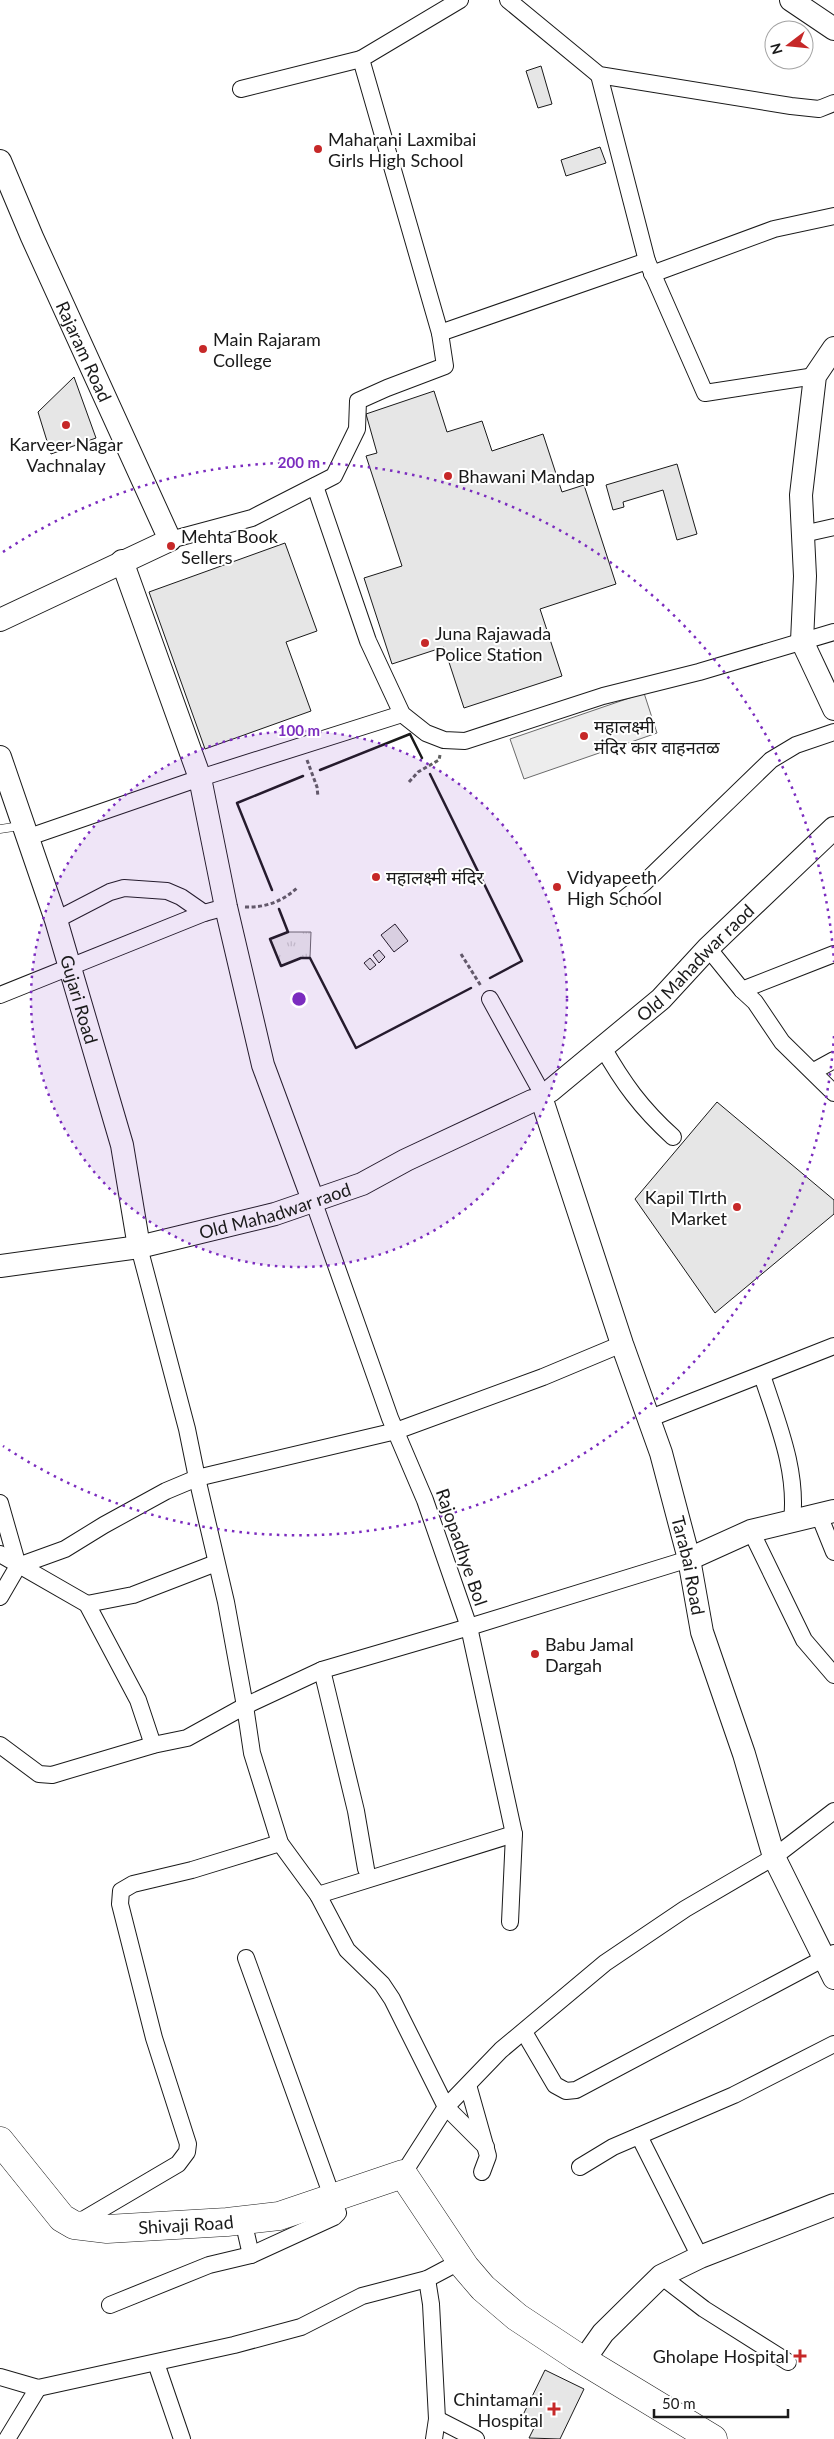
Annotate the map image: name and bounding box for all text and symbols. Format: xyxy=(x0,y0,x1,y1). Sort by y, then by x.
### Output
north arrow xyxy=(764,20,814,70)
text: N xyxy=(766,41,786,56)
place label: Maharani Laxmibai Girls High School xyxy=(328,128,476,171)
marker: Maharani Laxmibai Girls High School xyxy=(312,143,324,155)
street label: Rajaram Road xyxy=(52,297,116,405)
place label: Main Rajaram College xyxy=(213,328,321,371)
marker: Main Rajaram College xyxy=(197,343,209,355)
marker: Karveer Nagar Vachnalay xyxy=(60,419,72,431)
place label: Karveer Nagar Vachnalay xyxy=(9,433,123,476)
text: 200 m xyxy=(278,453,320,471)
place label: Bhawani Mandap xyxy=(458,465,595,487)
marker: Bhawani Mandap xyxy=(442,470,454,482)
place label: Mehta Book Sellers xyxy=(181,525,279,568)
marker: Mehta Book Sellers xyxy=(165,540,177,552)
place label: Juna Rajawada Police Station xyxy=(435,622,551,665)
marker: Juna Rajawada Police Station xyxy=(419,637,431,649)
place label: महालक्ष्मी मंदिर कार वाहनतळ xyxy=(594,715,720,758)
text: 100 m xyxy=(278,721,320,739)
marker: महालक्ष्मी मंदिर कार वाहनतळ xyxy=(578,730,590,742)
place label: महालक्ष्मी मंदिर xyxy=(386,866,484,888)
place label: Vidyapeeth High School xyxy=(567,866,662,909)
marker: महालक्ष्मी मंदिर xyxy=(370,871,382,883)
marker: Vidyapeeth High School xyxy=(551,881,563,893)
street label: Old Mahadwar raod xyxy=(632,899,758,1026)
street label: Gujari Road xyxy=(56,952,103,1046)
centre of rings xyxy=(290,990,308,1008)
street label: Old Mahadwar raod xyxy=(197,1178,354,1243)
place label: Kapil TIrth Market xyxy=(645,1186,728,1229)
marker: Kapil TIrth Market xyxy=(731,1201,743,1213)
street label: Rajopadhye Bol xyxy=(432,1485,492,1609)
street label: Tarabai Road xyxy=(667,1513,710,1617)
place label: Babu Jamal Dargah xyxy=(545,1633,634,1676)
marker: Babu Jamal Dargah xyxy=(529,1648,541,1660)
street label: Shivaji Road xyxy=(138,2210,235,2238)
place label: Gholape Hospital xyxy=(653,2345,789,2367)
marker: Gholape Hospital xyxy=(793,2349,807,2363)
scale bar xyxy=(654,2386,788,2418)
place label: Chintamani Hospital xyxy=(453,2388,543,2431)
text: 50 m xyxy=(662,2394,696,2412)
marker: Chintamani Hospital xyxy=(547,2402,561,2416)

